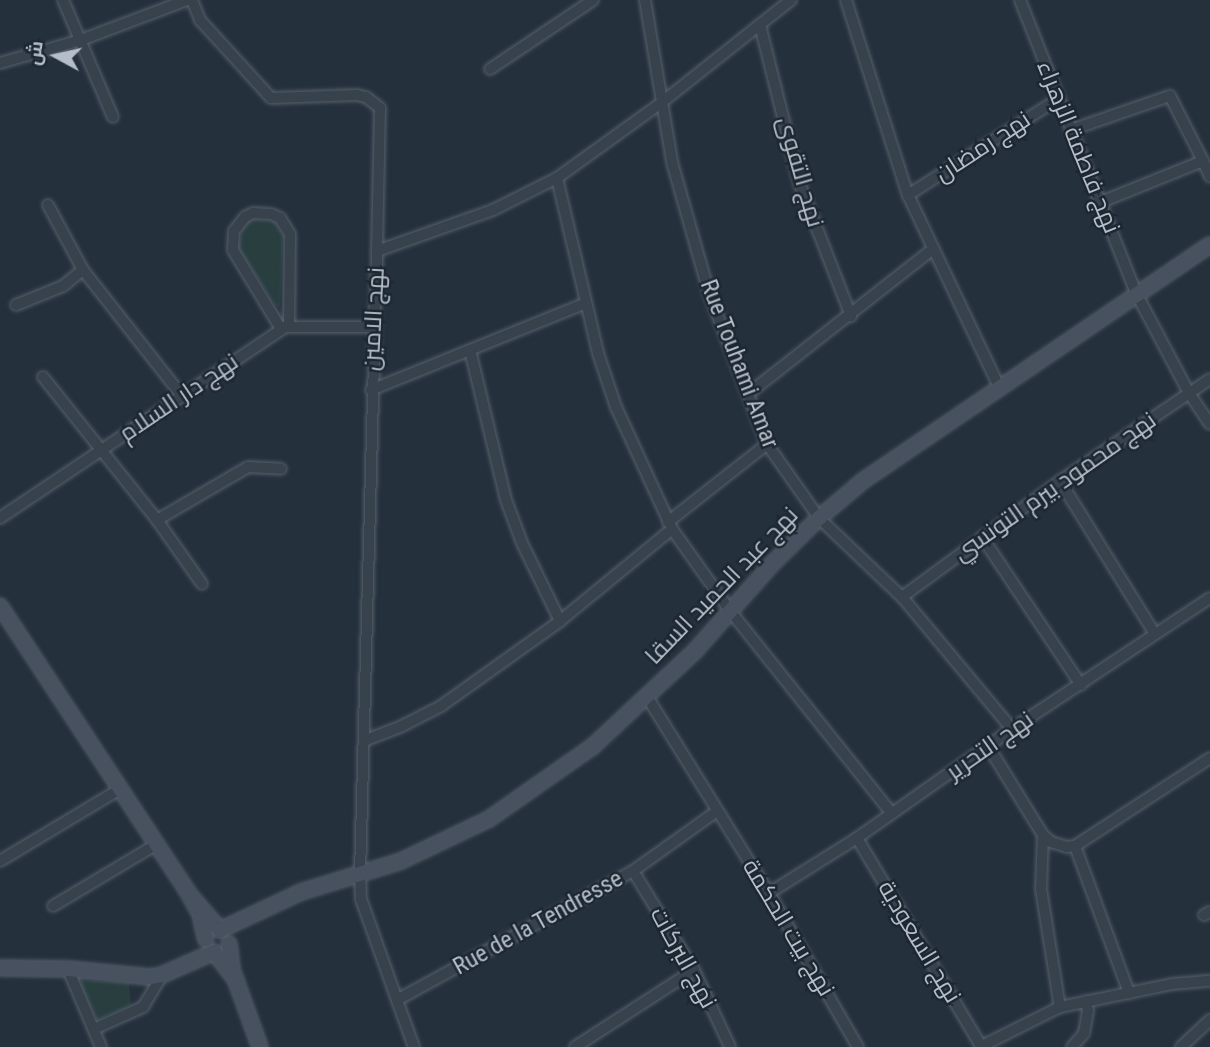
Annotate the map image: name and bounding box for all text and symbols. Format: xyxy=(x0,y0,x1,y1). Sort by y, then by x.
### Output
north arrow xyxy=(21,21,91,91)
text: ش xyxy=(22,39,48,67)
street label: نهج فاطمة الزهراء xyxy=(1030,56,1126,238)
street label: نهج رمضان xyxy=(930,105,1036,189)
street label: نهج التقوى xyxy=(770,113,830,231)
street label: نهج الامين xyxy=(357,266,391,372)
street label: Rue Touhami Amar xyxy=(693,275,785,453)
street label: نهج دار السلام xyxy=(114,348,244,448)
street label: نهج محمود بيرم التونسي xyxy=(948,406,1162,568)
street label: نهج عبد الحميد السقا xyxy=(640,501,804,671)
street label: نهج التحرير xyxy=(941,705,1039,787)
street label: نهج بيت الحكمة xyxy=(736,854,840,1002)
street label: Rue de la Tendresse xyxy=(448,864,628,982)
street label: نهج السعودية xyxy=(871,876,967,1008)
street label: نهج البركات xyxy=(643,902,723,1014)

